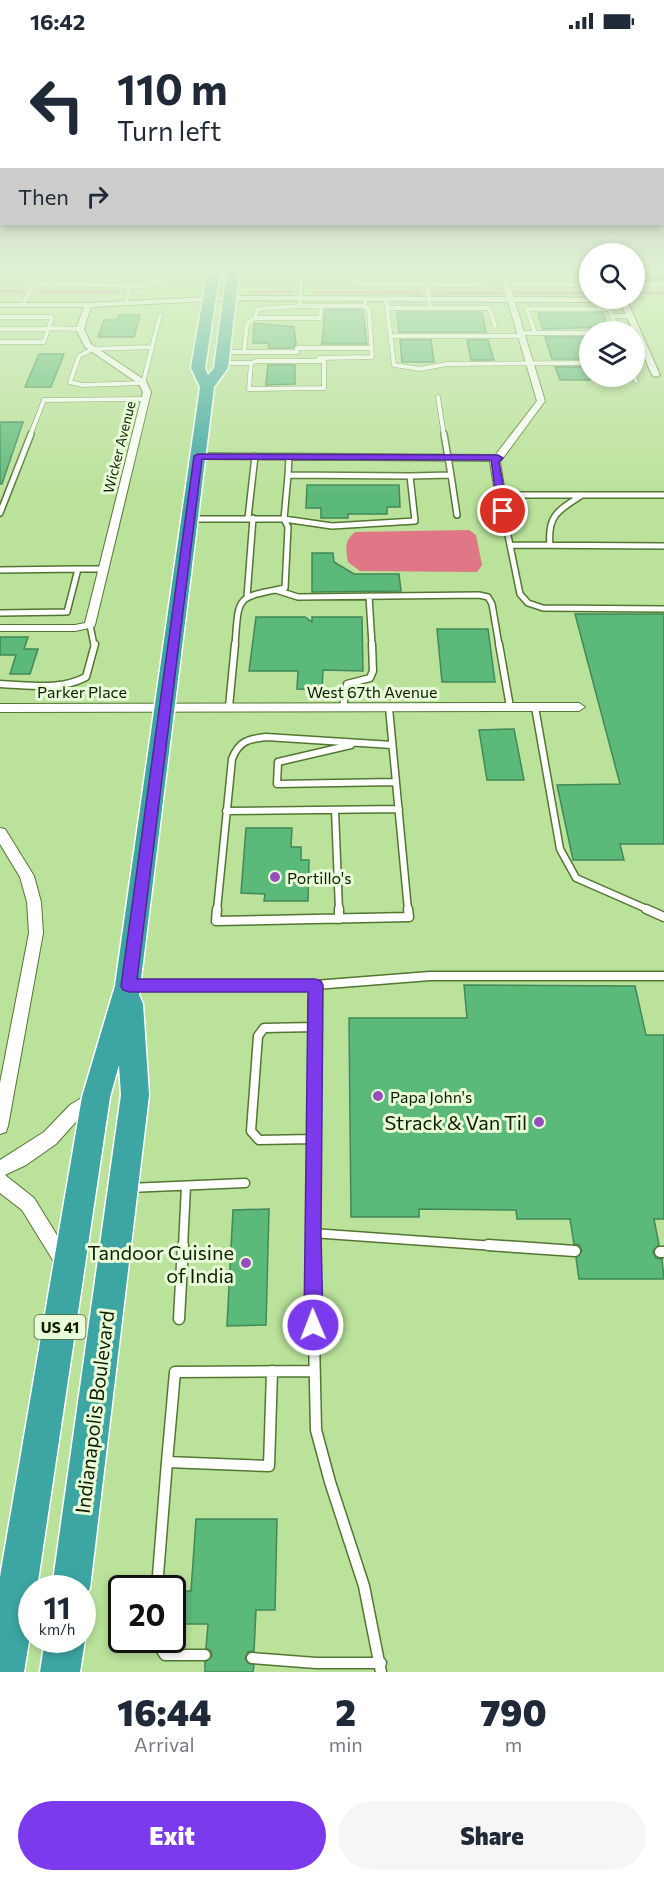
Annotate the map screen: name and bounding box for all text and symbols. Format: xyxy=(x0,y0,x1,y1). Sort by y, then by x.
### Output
text: 16:42 xyxy=(30,8,85,35)
text: 110 m xyxy=(117,62,228,114)
icon: left xyxy=(18,66,96,144)
text: Turn left xyxy=(117,114,221,147)
icon: right xyxy=(81,180,114,213)
text: Then xyxy=(18,183,69,210)
map controls xyxy=(579,243,645,387)
button: search xyxy=(579,243,645,309)
button: layers xyxy=(579,321,645,387)
street label: Wicker Avenue xyxy=(99,399,139,495)
pin xyxy=(477,485,528,536)
icon: arrive xyxy=(486,494,519,527)
street label: Parker Place xyxy=(37,682,127,701)
street label: West 67th Avenue xyxy=(307,682,437,701)
place label: Portillo's xyxy=(287,868,352,887)
marker: Portillo's xyxy=(268,870,282,884)
place label: Papa John's xyxy=(390,1087,472,1106)
marker: Papa John's xyxy=(371,1089,385,1103)
place label: Strack & Van Til xyxy=(384,1110,527,1134)
marker: Strack & Van Til xyxy=(532,1115,546,1129)
place label: Tandoor Cuisine of India xyxy=(87,1240,234,1287)
marker: Tandoor Cuisine of India xyxy=(239,1256,253,1270)
position arrow xyxy=(281,1293,345,1357)
street label: Indianapolis Boulevard xyxy=(70,1309,118,1515)
road number: US 41 xyxy=(34,1315,86,1339)
speed limit sign: 20 xyxy=(108,1575,186,1653)
text: 11 xyxy=(43,1588,71,1625)
text: km/h xyxy=(39,1620,75,1638)
text: 16:44 xyxy=(117,1689,211,1733)
text: 2 xyxy=(335,1689,356,1733)
text: 790 xyxy=(480,1689,547,1733)
text: Arrival xyxy=(134,1732,195,1756)
text: min xyxy=(329,1732,363,1756)
text: m xyxy=(505,1732,522,1756)
button: Exit xyxy=(18,1801,326,1870)
button: Share xyxy=(338,1801,646,1870)

